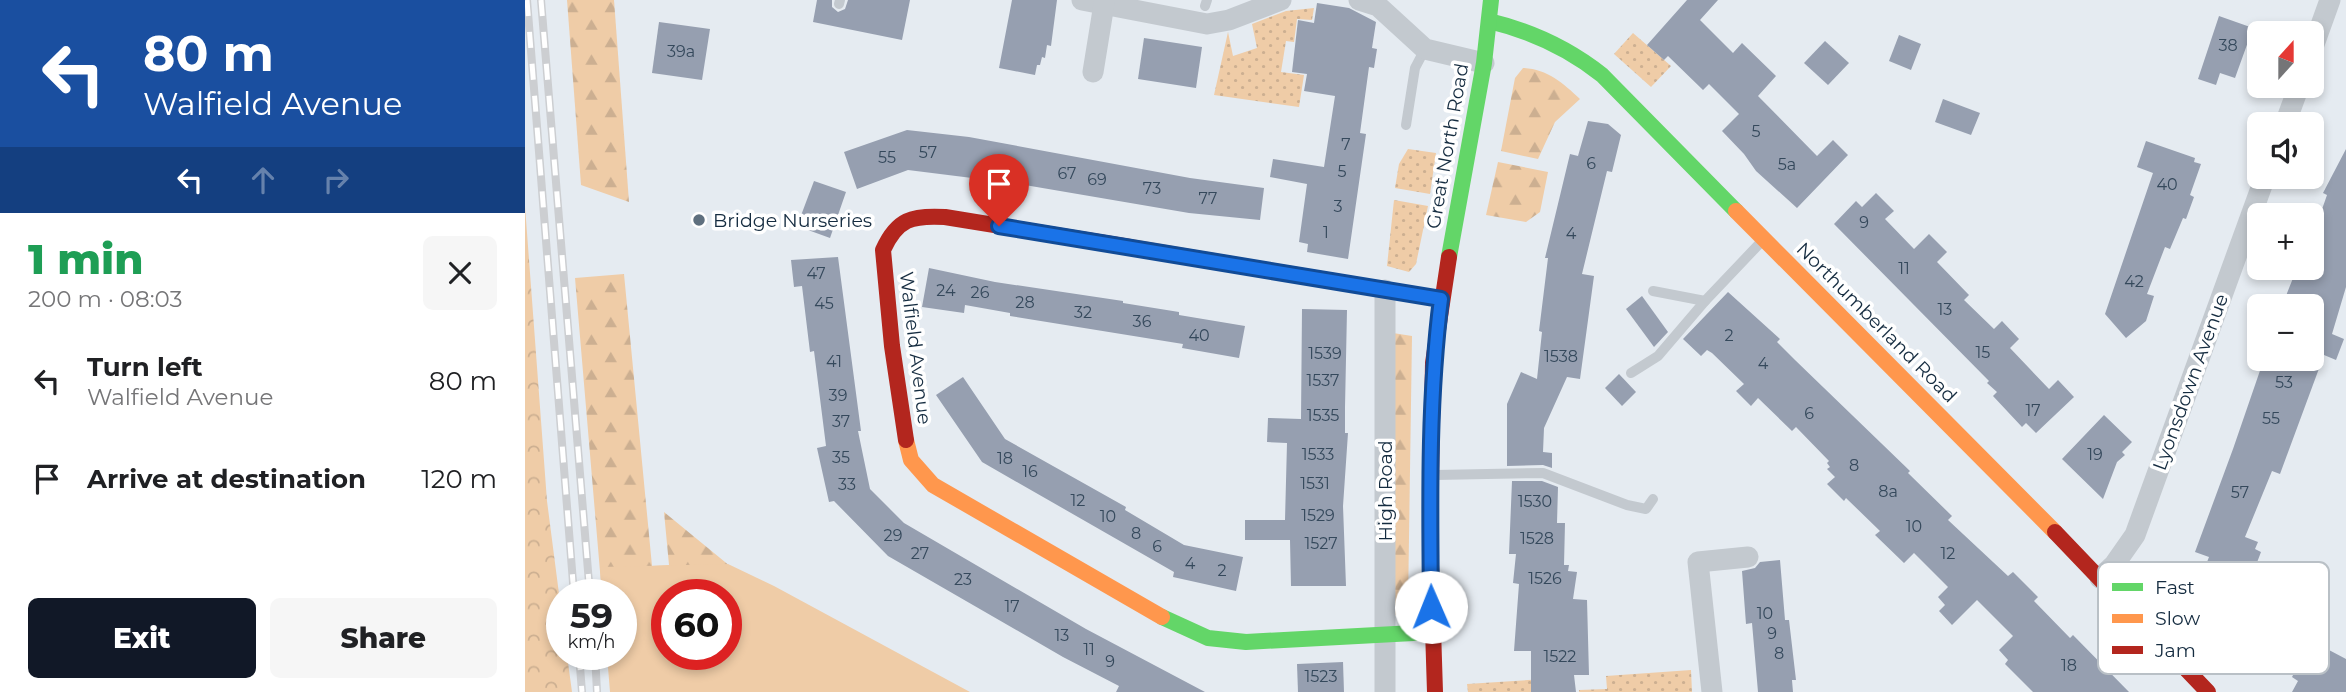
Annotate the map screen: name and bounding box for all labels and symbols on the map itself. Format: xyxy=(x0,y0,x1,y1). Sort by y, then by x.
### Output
north arrow xyxy=(2247,21,2324,98)
house number: 38 xyxy=(2218,36,2238,55)
house number: 39a xyxy=(667,42,695,61)
street label: Great North Road xyxy=(1422,62,1473,231)
house number: 5 xyxy=(1751,122,1761,141)
house number: 7 xyxy=(1341,135,1351,154)
house number: 57 xyxy=(919,143,937,162)
house number: 55 xyxy=(878,148,896,167)
pin xyxy=(969,154,1029,226)
house number: 6 xyxy=(1586,154,1596,173)
house number: 5a xyxy=(1778,155,1796,174)
house number: 5 xyxy=(1337,162,1347,181)
house number: 67 xyxy=(1057,164,1077,183)
house number: 69 xyxy=(1087,170,1107,189)
house number: 40 xyxy=(2156,175,2178,194)
house number: 73 xyxy=(1143,179,1161,198)
house number: 77 xyxy=(1199,189,1217,208)
house number: 3 xyxy=(1333,197,1343,216)
place label: Bridge Nurseries xyxy=(713,209,872,232)
marker: Bridge Nurseries xyxy=(691,212,707,228)
house number: 9 xyxy=(1859,213,1869,232)
house number: 1 xyxy=(1323,223,1329,242)
house number: 4 xyxy=(1566,224,1577,243)
street label: Northumberland Road xyxy=(1792,237,1962,407)
house number: 11 xyxy=(1898,259,1910,278)
house number: 47 xyxy=(806,264,826,283)
street label: Walfield Avenue xyxy=(895,270,936,426)
house number: 42 xyxy=(2124,272,2144,291)
house number: 24 xyxy=(936,281,956,300)
house number: 26 xyxy=(971,283,990,302)
street label: Lyonsdown Avenue xyxy=(2148,291,2233,473)
house number: 28 xyxy=(1015,293,1035,312)
house number: 45 xyxy=(814,294,834,313)
house number: 13 xyxy=(1938,300,1952,319)
house number: 32 xyxy=(1074,303,1092,322)
house number: 36 xyxy=(1133,312,1152,331)
house number: 40 xyxy=(1188,326,1210,345)
house number: 2 xyxy=(1724,326,1734,345)
house number: 15 xyxy=(1976,343,1990,362)
house number: 1539 xyxy=(1308,344,1342,363)
house number: 1538 xyxy=(1544,347,1578,366)
house number: 41 xyxy=(826,352,842,371)
house number: 4 xyxy=(1758,354,1769,373)
house number: 1537 xyxy=(1307,371,1340,390)
house number: 53 xyxy=(2275,373,2293,392)
house number: 39 xyxy=(829,386,847,405)
house number: 17 xyxy=(2025,401,2041,420)
house number: 6 xyxy=(1804,404,1814,423)
house number: 1535 xyxy=(1307,406,1339,425)
house number: 55 xyxy=(2262,409,2280,428)
house number: 37 xyxy=(832,412,850,431)
street label: High Road xyxy=(1374,440,1397,542)
house number: 1533 xyxy=(1302,445,1334,464)
house number: 19 xyxy=(2087,445,2103,464)
house number: 35 xyxy=(832,448,850,467)
house number: 18 xyxy=(997,449,1013,468)
house number: 8 xyxy=(1849,456,1859,475)
house number: 16 xyxy=(1022,462,1038,481)
house number: 1531 xyxy=(1300,474,1330,493)
house number: 33 xyxy=(838,475,856,494)
house number: 8a xyxy=(1878,482,1898,501)
house number: 57 xyxy=(2231,483,2249,502)
house number: 12 xyxy=(1071,491,1085,510)
house number: 1530 xyxy=(1518,492,1552,511)
house number: 1529 xyxy=(1301,506,1335,525)
house number: 10 xyxy=(1100,507,1116,526)
house number: 10 xyxy=(1906,517,1922,536)
house number: 8 xyxy=(1131,524,1141,543)
house number: 29 xyxy=(884,526,902,545)
house number: 1528 xyxy=(1520,529,1554,548)
house number: 1527 xyxy=(1304,534,1338,553)
house number: 6 xyxy=(1152,537,1162,556)
house number: 27 xyxy=(911,544,929,563)
house number: 12 xyxy=(1941,544,1955,563)
house number: 4 xyxy=(1185,554,1196,573)
house number: 2 xyxy=(1217,561,1227,580)
legend xyxy=(2098,562,2329,674)
house number: 1526 xyxy=(1528,569,1562,588)
house number: 23 xyxy=(954,570,972,589)
position arrow xyxy=(1394,570,1468,644)
text: Fast xyxy=(2155,576,2195,599)
speed limit sign: 60 xyxy=(651,579,742,670)
house number: 17 xyxy=(1004,597,1020,616)
house number: 10 xyxy=(1757,604,1773,623)
text: Slow xyxy=(2155,607,2200,630)
house number: 9 xyxy=(1767,624,1777,643)
house number: 13 xyxy=(1055,626,1069,645)
text: Jam xyxy=(2154,639,2196,662)
house number: 11 xyxy=(1083,640,1095,659)
house number: 8 xyxy=(1774,644,1784,663)
house number: 1522 xyxy=(1544,647,1576,666)
house number: 9 xyxy=(1105,652,1115,671)
house number: 18 xyxy=(2061,656,2077,675)
house number: 1523 xyxy=(1305,667,1337,686)

